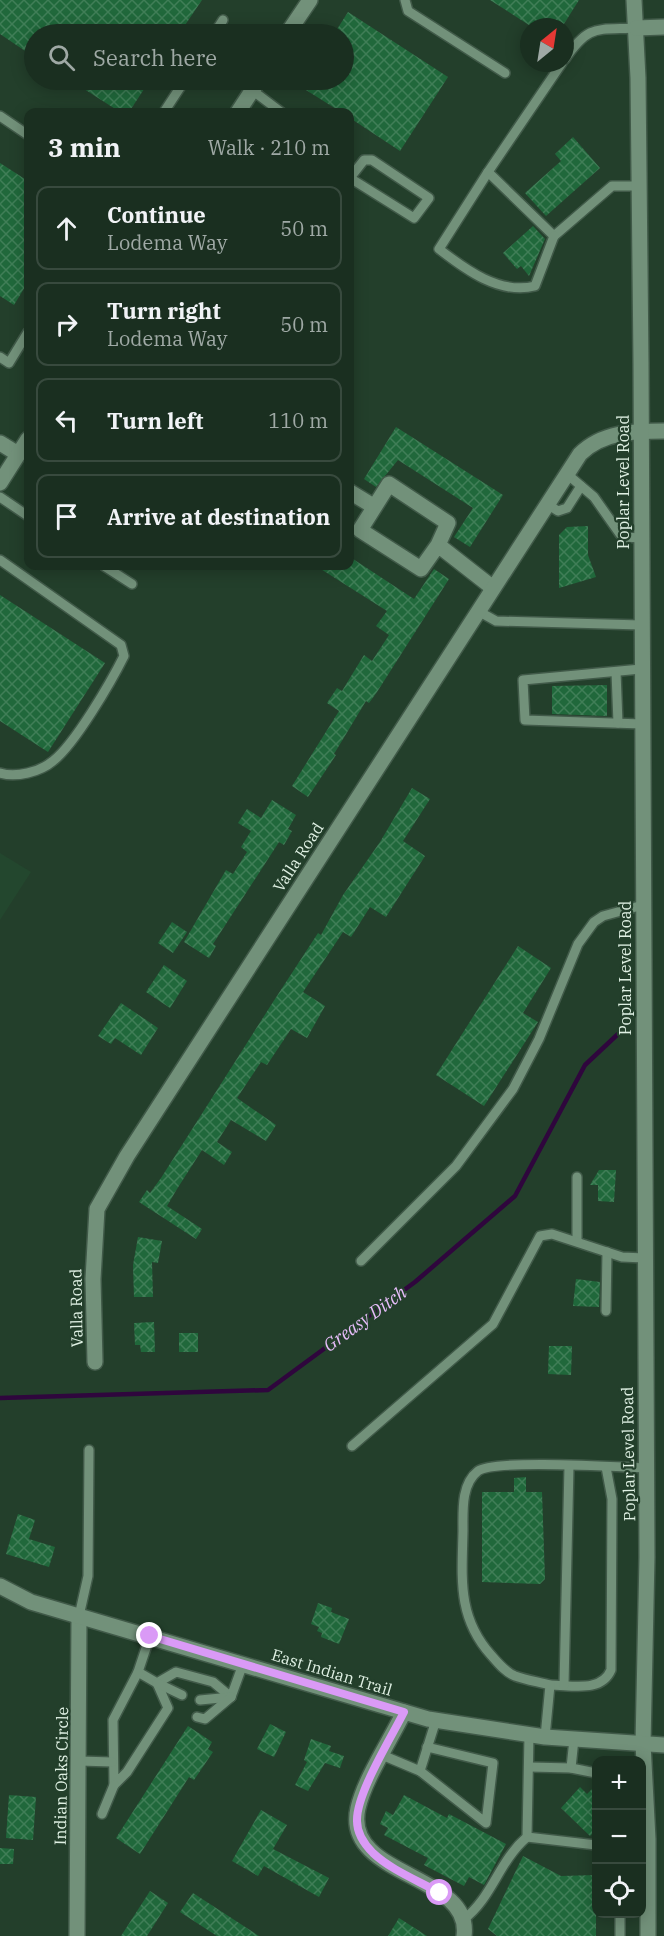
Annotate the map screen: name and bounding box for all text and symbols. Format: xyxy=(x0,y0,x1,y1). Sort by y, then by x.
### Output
north arrow xyxy=(520,18,574,72)
search box xyxy=(24,24,354,90)
icon: search xyxy=(45,41,78,74)
text: Search here xyxy=(93,43,217,72)
text: 3 min xyxy=(48,130,121,164)
text: Walk · 210 m xyxy=(208,134,330,161)
text: Continue xyxy=(107,200,206,229)
icon: ahead xyxy=(50,212,83,245)
text: 50 m xyxy=(280,215,328,242)
text: Lodema Way xyxy=(107,229,227,256)
text: Turn right xyxy=(107,296,221,325)
icon: right xyxy=(50,308,83,341)
text: 50 m xyxy=(280,311,328,338)
text: Lodema Way xyxy=(107,325,227,352)
icon: left xyxy=(50,404,83,437)
text: Turn left xyxy=(107,406,203,435)
text: 110 m xyxy=(268,407,328,434)
street label: Poplar Level Road xyxy=(613,414,633,549)
icon: arrive xyxy=(50,500,83,533)
text: Arrive at destination xyxy=(107,502,330,531)
street label: Valla Road xyxy=(268,818,328,895)
street label: Poplar Level Road xyxy=(615,900,635,1035)
street label: Valla Road xyxy=(65,1268,87,1347)
water label: Greasy Ditch xyxy=(318,1281,411,1357)
street label: Poplar Level Road xyxy=(617,1386,639,1521)
route end xyxy=(136,1622,162,1648)
street label: East Indian Trail xyxy=(269,1644,395,1700)
street label: Indian Oaks Circle xyxy=(50,1707,72,1845)
map controls xyxy=(592,1756,646,1918)
button: + xyxy=(592,1756,646,1810)
button: − xyxy=(592,1810,646,1864)
button: locate xyxy=(592,1864,646,1918)
route start xyxy=(426,1879,452,1905)

